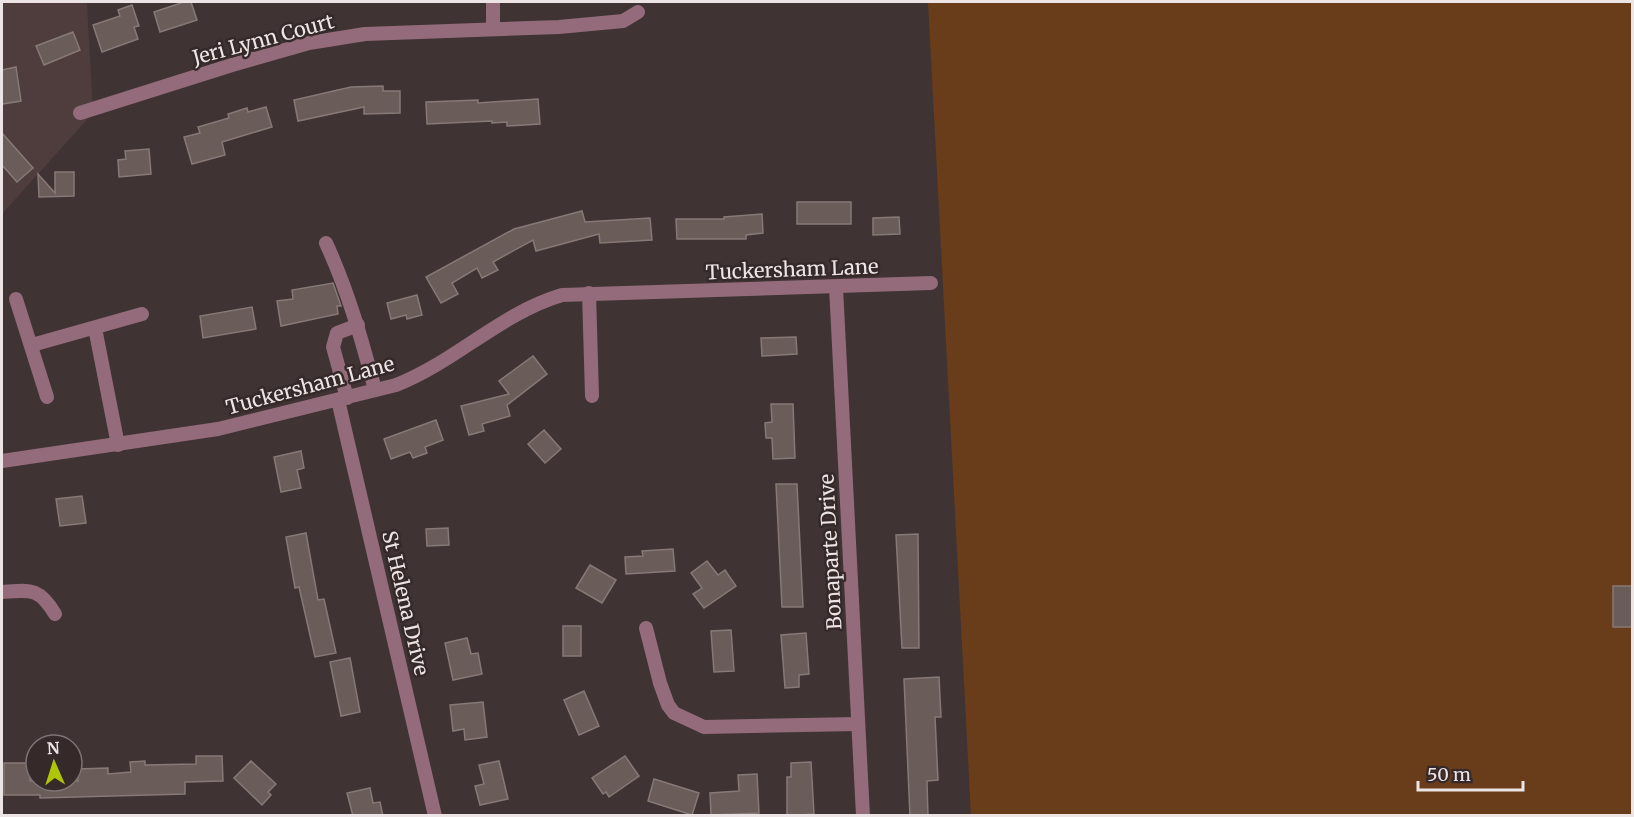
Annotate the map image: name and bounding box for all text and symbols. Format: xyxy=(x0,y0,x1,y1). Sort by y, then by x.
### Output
street label: Jeri Lynn Court xyxy=(188,8,337,70)
street label: Tuckersham Lane xyxy=(705,253,879,285)
street label: Tuckersham Lane xyxy=(223,351,397,419)
street label: Bonaparte Drive xyxy=(813,473,847,631)
street label: St Helena Drive xyxy=(377,528,435,678)
north arrow xyxy=(24,733,84,793)
text: N xyxy=(46,738,60,758)
scale bar xyxy=(1418,754,1523,792)
text: 50 m xyxy=(1427,763,1471,786)

